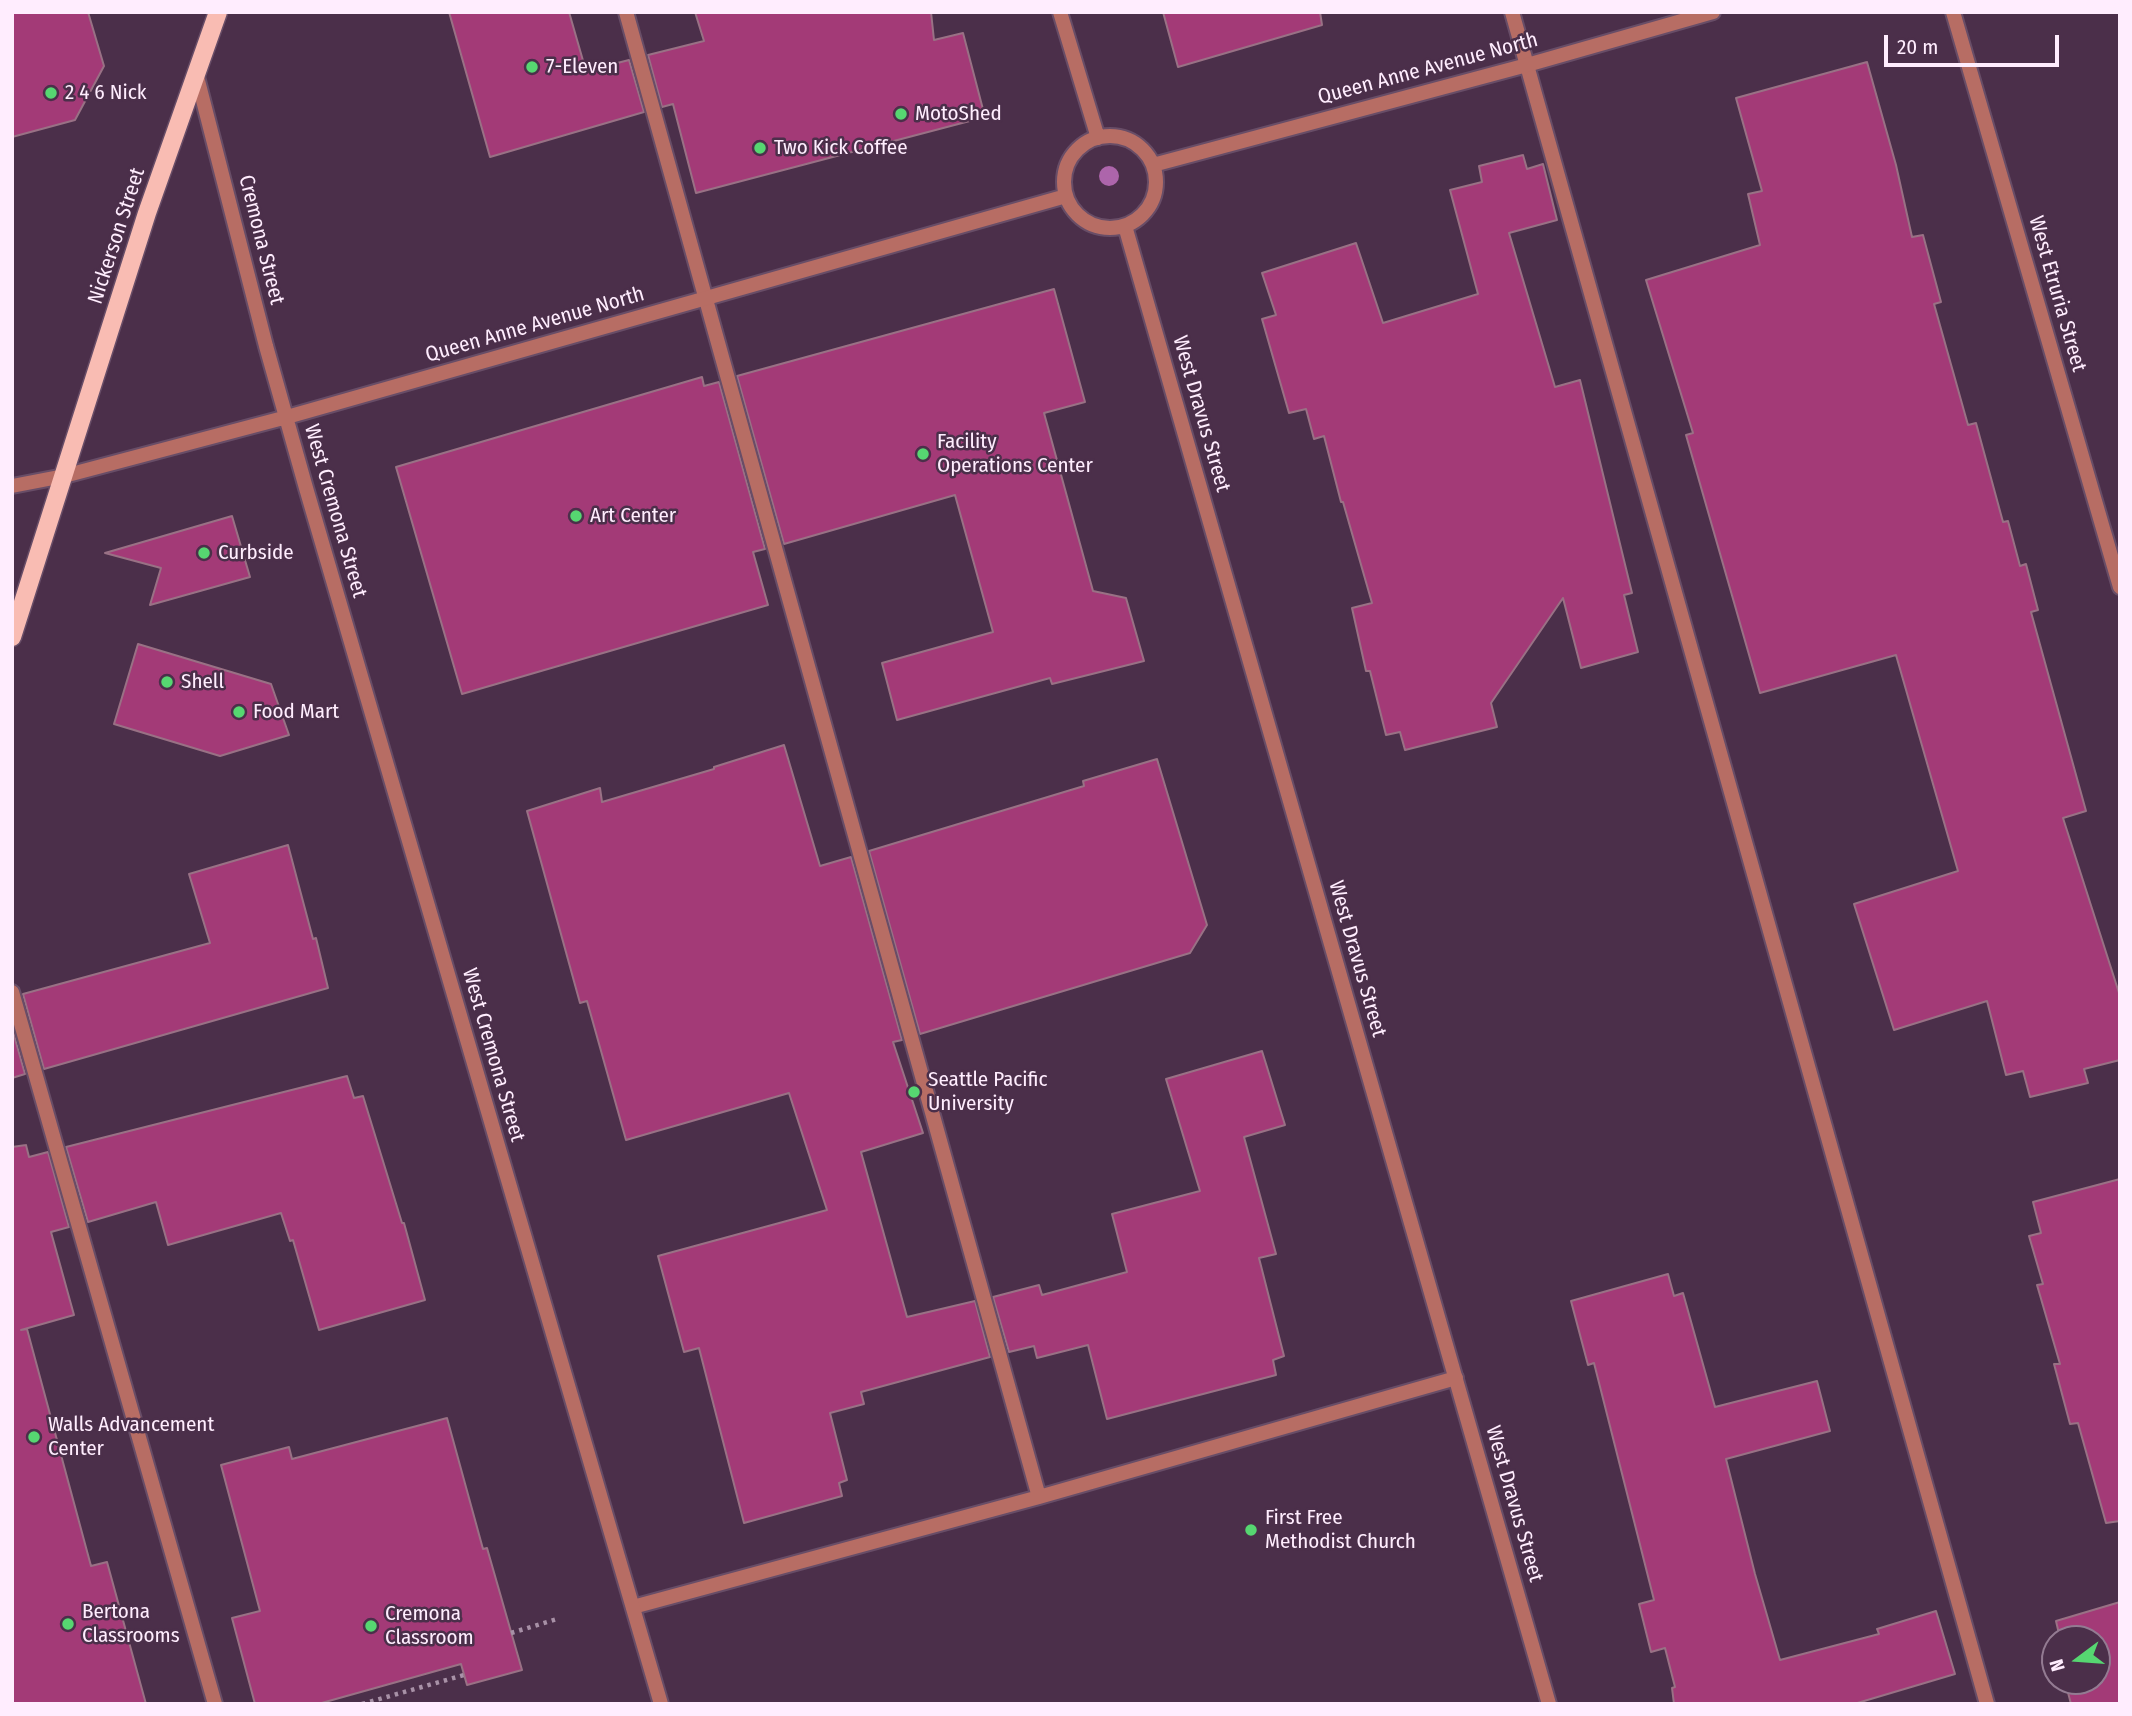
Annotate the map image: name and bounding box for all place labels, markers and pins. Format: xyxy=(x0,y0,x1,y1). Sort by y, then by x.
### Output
place label: 7-Eleven xyxy=(546,54,618,80)
marker: 7-Eleven xyxy=(524,59,540,75)
place label: 2 4 6 Nick xyxy=(65,80,146,106)
marker: 2 4 6 Nick xyxy=(43,85,59,101)
place label: MotoShed xyxy=(915,101,1002,127)
marker: MotoShed xyxy=(893,106,909,122)
place label: Two Kick Coffee xyxy=(774,135,908,161)
marker: Two Kick Coffee xyxy=(752,140,768,156)
place label: Facility Operations Center xyxy=(937,429,1093,479)
marker: Facility Operations Center xyxy=(915,446,931,462)
place label: Art Center xyxy=(590,503,676,529)
marker: Art Center xyxy=(568,508,584,524)
place label: Curbside xyxy=(218,540,294,566)
marker: Curbside xyxy=(196,545,212,561)
place label: Shell xyxy=(181,669,224,695)
marker: Shell xyxy=(159,674,175,690)
place label: Food Mart xyxy=(253,699,339,725)
marker: Food Mart xyxy=(231,704,247,720)
place label: Seattle Pacific University xyxy=(928,1067,1048,1117)
marker: Seattle Pacific University xyxy=(906,1084,922,1100)
place label: Walls Advancement Center xyxy=(48,1412,214,1462)
marker: Walls Advancement Center xyxy=(26,1429,42,1445)
place label: First Free Methodist Church xyxy=(1265,1505,1416,1555)
marker: First Free Methodist Church xyxy=(1243,1522,1259,1538)
place label: Bertona Classrooms xyxy=(82,1599,180,1649)
place label: Cremona Classroom xyxy=(385,1601,474,1651)
marker: Bertona Classrooms xyxy=(60,1616,76,1632)
marker: Cremona Classroom xyxy=(363,1618,379,1634)

